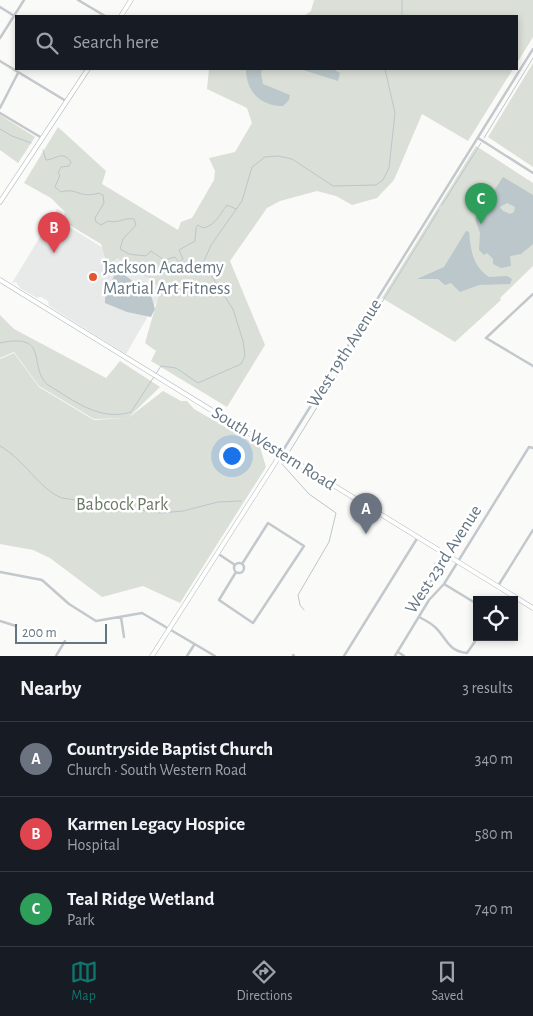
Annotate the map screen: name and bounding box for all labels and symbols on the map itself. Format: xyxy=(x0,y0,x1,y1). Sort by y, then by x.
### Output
pin: C xyxy=(465,183,497,224)
pin: B xyxy=(38,212,70,253)
place label: Jackson Academy Martial Art Fitness xyxy=(103,259,230,298)
marker: Jackson Academy Martial Art Fitness xyxy=(87,271,99,283)
street label: West 19th Avenue xyxy=(304,296,385,411)
street label: South Western Road xyxy=(208,404,339,494)
your location xyxy=(219,443,245,469)
pin: A xyxy=(350,493,382,534)
park label: Babcock Park xyxy=(76,496,169,514)
street label: West 23rd Avenue xyxy=(402,502,485,617)
scale bar xyxy=(15,621,108,644)

